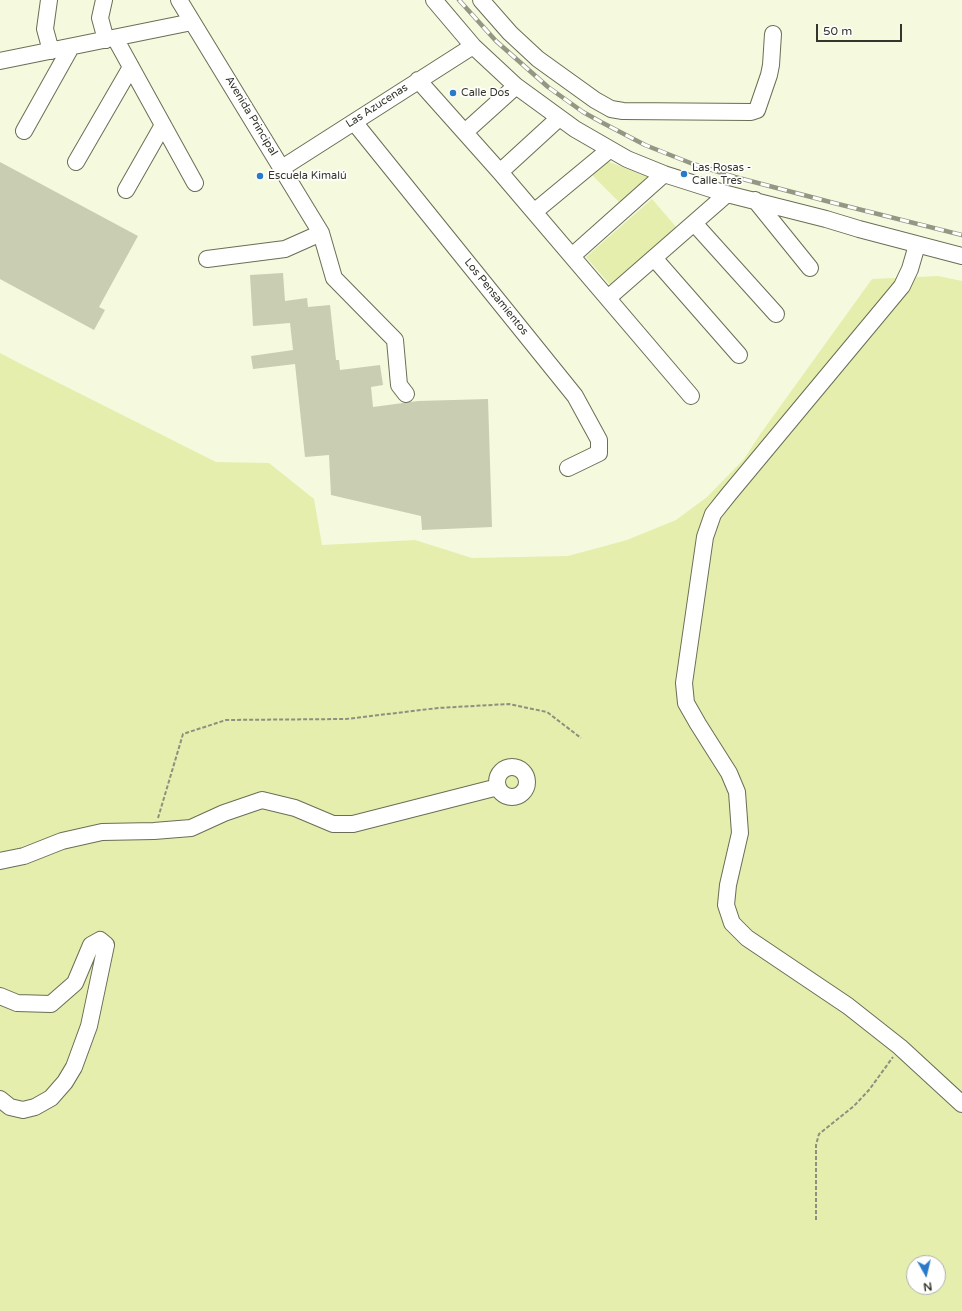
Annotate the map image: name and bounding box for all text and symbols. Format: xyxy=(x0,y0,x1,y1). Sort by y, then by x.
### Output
scale bar xyxy=(818,16,904,42)
text: 50 m xyxy=(823,24,852,38)
street label: Avenida Principal xyxy=(222,74,280,158)
street label: Las Azucenas xyxy=(344,81,410,131)
place label: Calle Dos xyxy=(461,86,509,100)
marker: Calle Dos xyxy=(448,88,458,98)
place label: Las Rosas - Calle Tres xyxy=(692,161,751,187)
place label: Escuela Kimalú xyxy=(268,169,347,183)
marker: Las Rosas - Calle Tres xyxy=(679,169,689,179)
marker: Escuela Kimalú xyxy=(255,171,265,181)
street label: Los Pensamientos xyxy=(461,256,531,338)
north arrow xyxy=(906,1255,946,1295)
text: N xyxy=(922,1279,933,1293)

